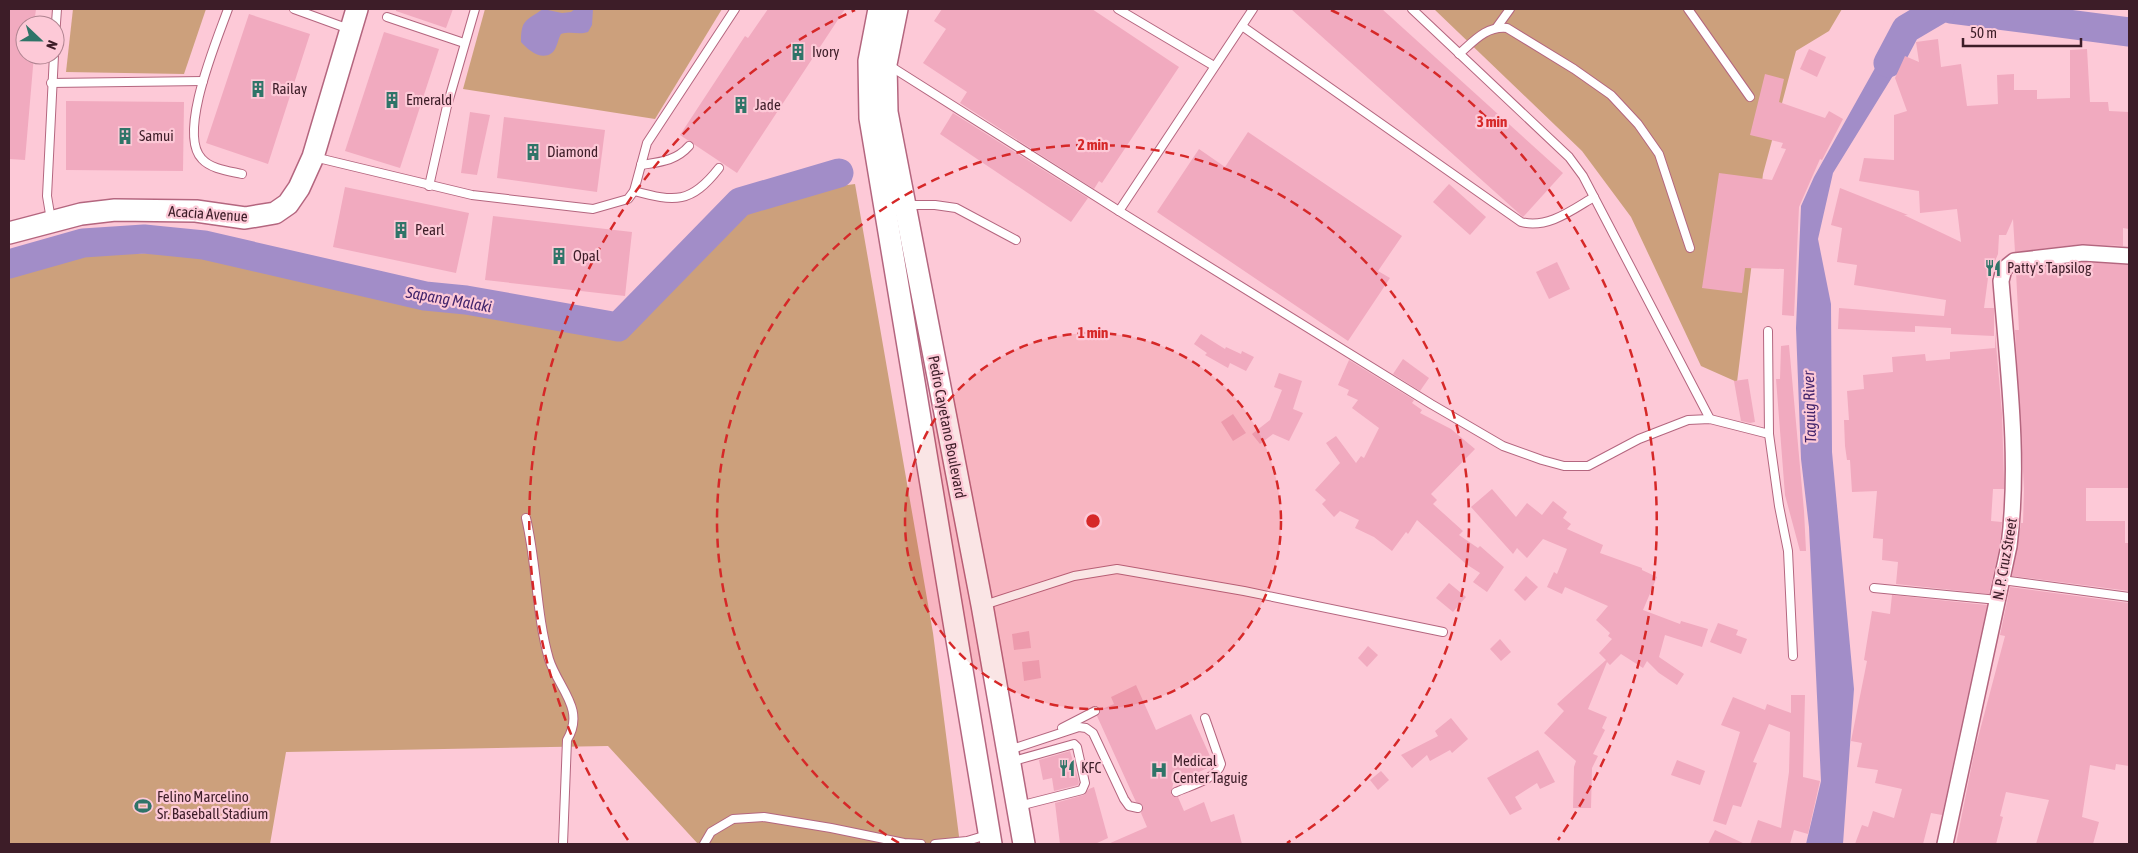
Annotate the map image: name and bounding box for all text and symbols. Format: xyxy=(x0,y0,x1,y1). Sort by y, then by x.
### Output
north arrow xyxy=(15,15,65,65)
scale bar xyxy=(1963,15,2080,47)
text: 50 m xyxy=(1970,24,1997,41)
text: N xyxy=(43,38,61,52)
building icon: Ivory xyxy=(788,42,808,62)
place label: Ivory xyxy=(812,43,840,60)
building icon: Railay xyxy=(248,79,268,99)
place label: Railay xyxy=(272,80,307,97)
building icon: Emerald xyxy=(382,90,402,110)
place label: Emerald xyxy=(406,91,452,108)
building icon: Jade xyxy=(731,95,751,115)
place label: Jade xyxy=(755,96,781,113)
text: 3 min xyxy=(1477,113,1507,130)
building icon: Samui xyxy=(115,126,135,146)
place label: Samui xyxy=(139,127,174,144)
text: 2 min xyxy=(1078,136,1108,153)
building icon: Diamond xyxy=(523,142,543,162)
place label: Diamond xyxy=(547,143,598,160)
street label: Acacia Avenue xyxy=(168,202,248,225)
building icon: Pearl xyxy=(391,220,411,240)
place label: Pearl xyxy=(415,221,444,238)
building icon: Opal xyxy=(549,246,569,266)
place label: Opal xyxy=(573,247,600,264)
restaurant icon: Patty's Tapsilog xyxy=(1983,258,2003,278)
place label: Patty's Tapsilog xyxy=(2007,259,2092,276)
water label: Sapang Malaki xyxy=(404,282,493,316)
text: 1 min xyxy=(1078,324,1108,341)
street label: Pedro Cayetano Boulevard xyxy=(925,354,970,500)
water label: Taguig River xyxy=(1799,369,1820,443)
centre of rings xyxy=(1084,512,1102,530)
street label: N. P. Cruz Street xyxy=(1989,517,2020,601)
place label: Medical Center Taguig xyxy=(1173,752,1248,786)
restaurant icon: KFC xyxy=(1057,758,1077,778)
place label: KFC xyxy=(1081,759,1101,776)
hospital icon: Medical Center Taguig xyxy=(1149,760,1169,780)
place label: Felino Marcelino Sr. Baseball Stadium xyxy=(157,788,268,822)
sports icon: Felino Marcelino Sr. Baseball Stadium xyxy=(133,796,153,816)

